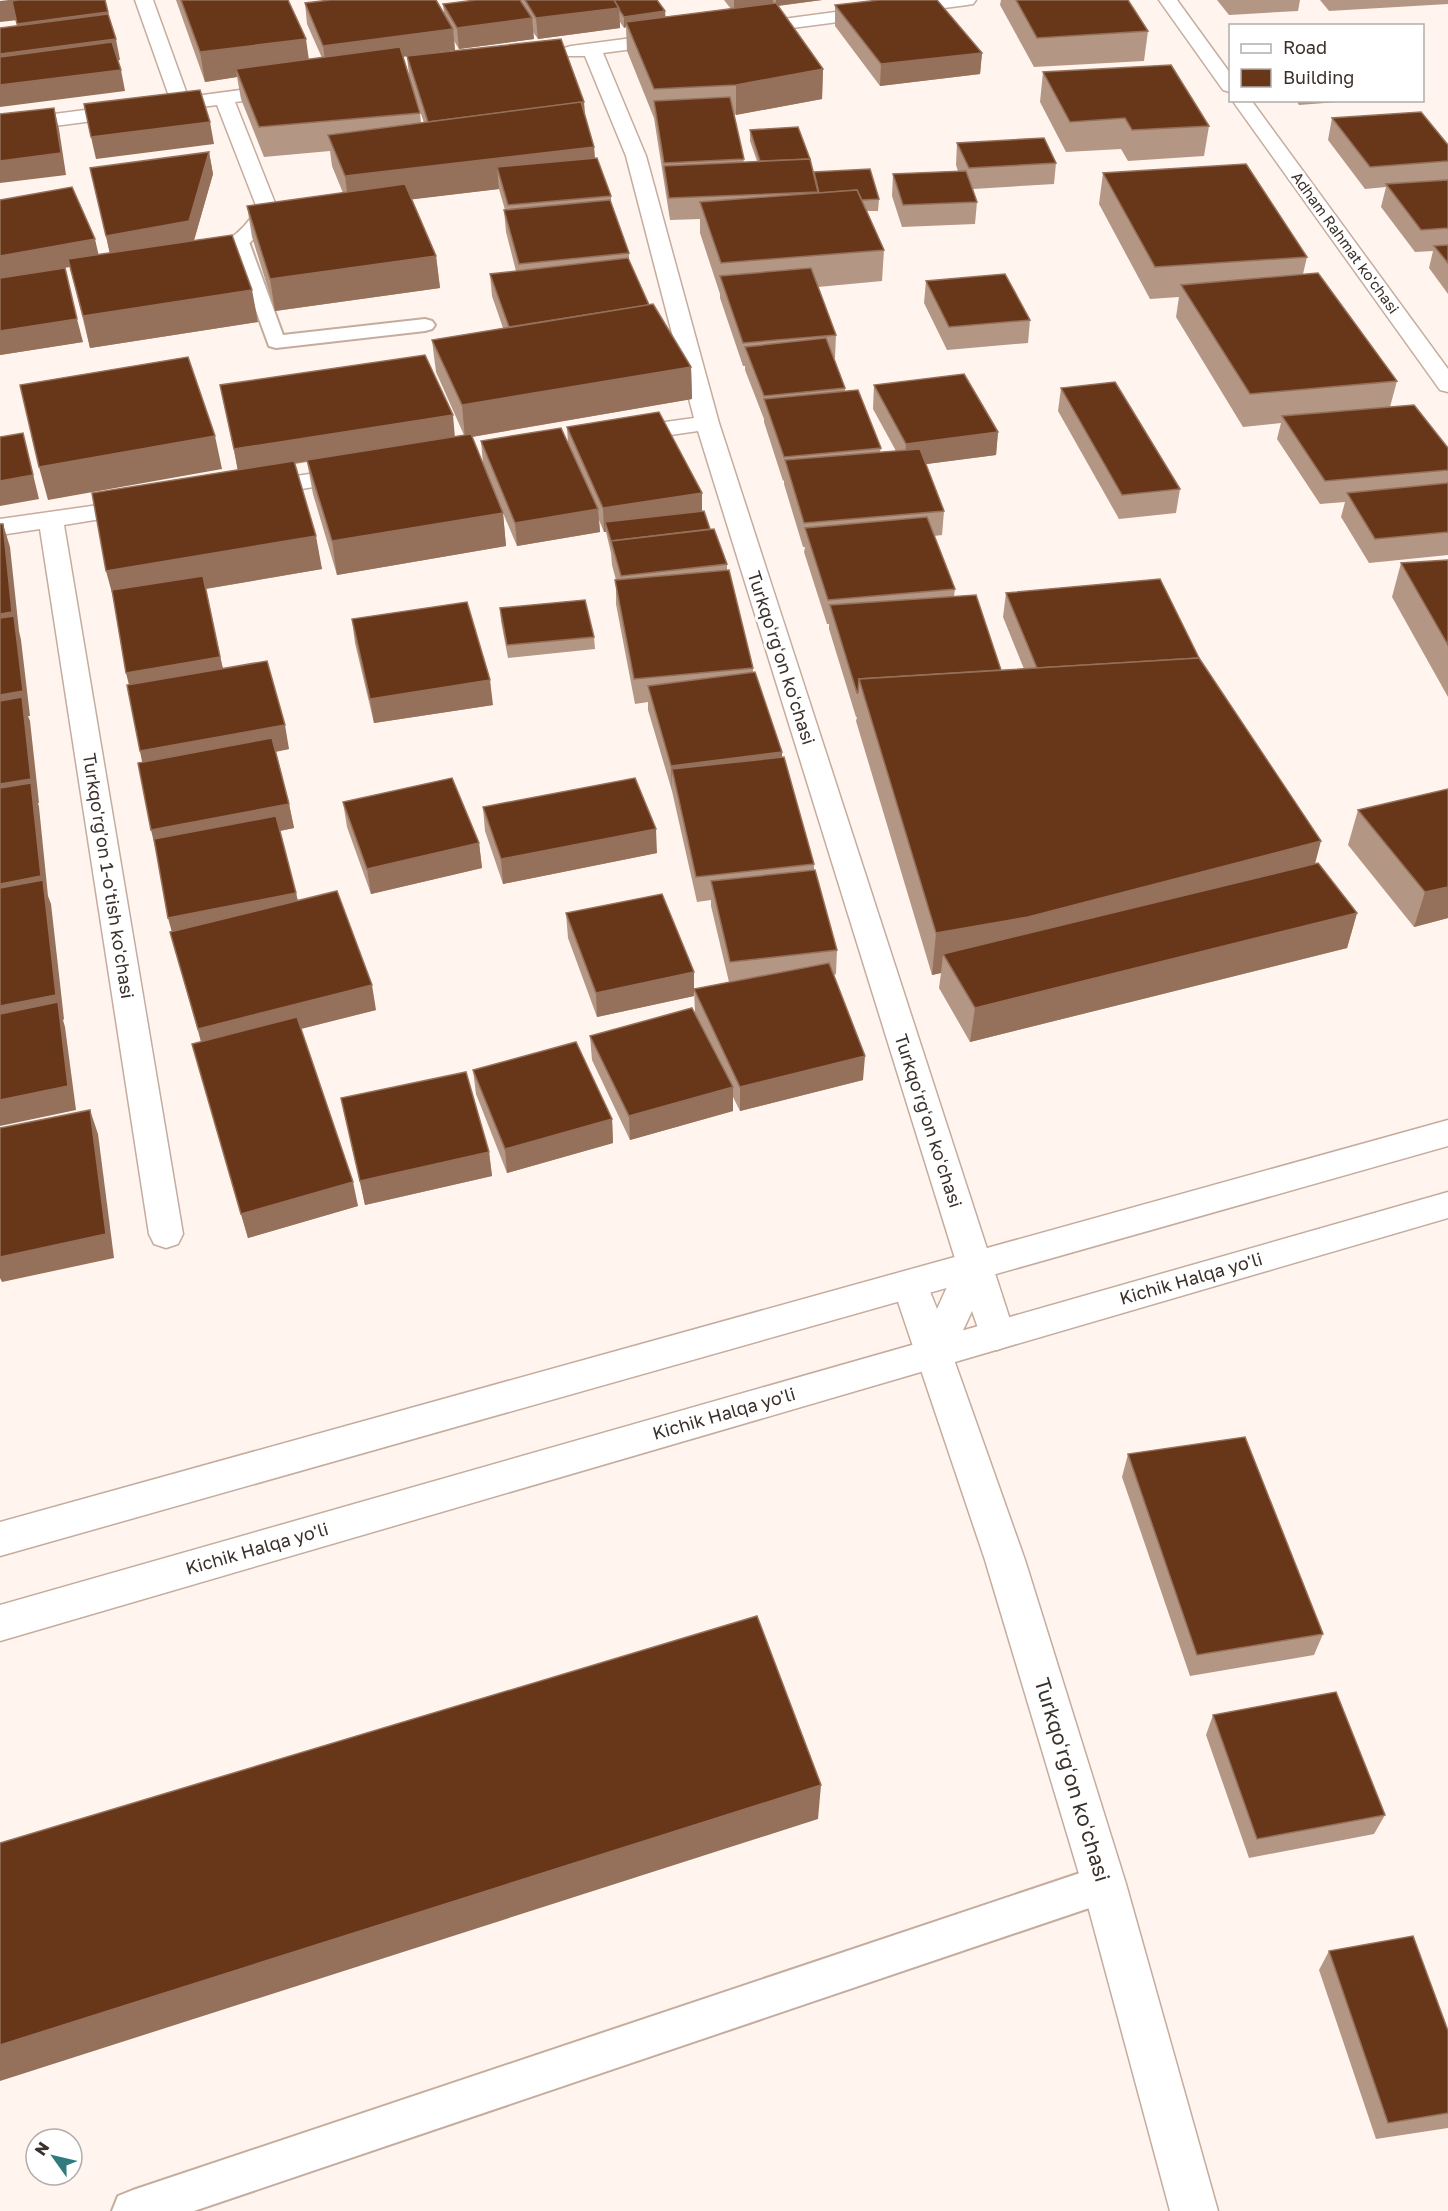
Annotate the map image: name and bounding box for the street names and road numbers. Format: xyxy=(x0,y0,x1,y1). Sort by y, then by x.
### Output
street label: Adham Rahmat ko'chasi xyxy=(1288,168,1403,317)
street label: Turkqoʻrgʻon koʻchasi xyxy=(743,568,820,747)
street label: Turkqo'rg'on 1-o'tish ko'chasi xyxy=(79,751,139,1000)
street label: Turkqoʻrgʻon koʻchasi xyxy=(890,1031,967,1210)
street label: Kichik Halqa yo'li xyxy=(1117,1247,1265,1309)
street label: Kichik Halqa yo'li xyxy=(650,1382,798,1444)
street label: Kichik Halqa yo'li xyxy=(183,1517,331,1579)
street label: Turkqoʻrgʻon koʻchasi xyxy=(1030,1675,1116,1885)

